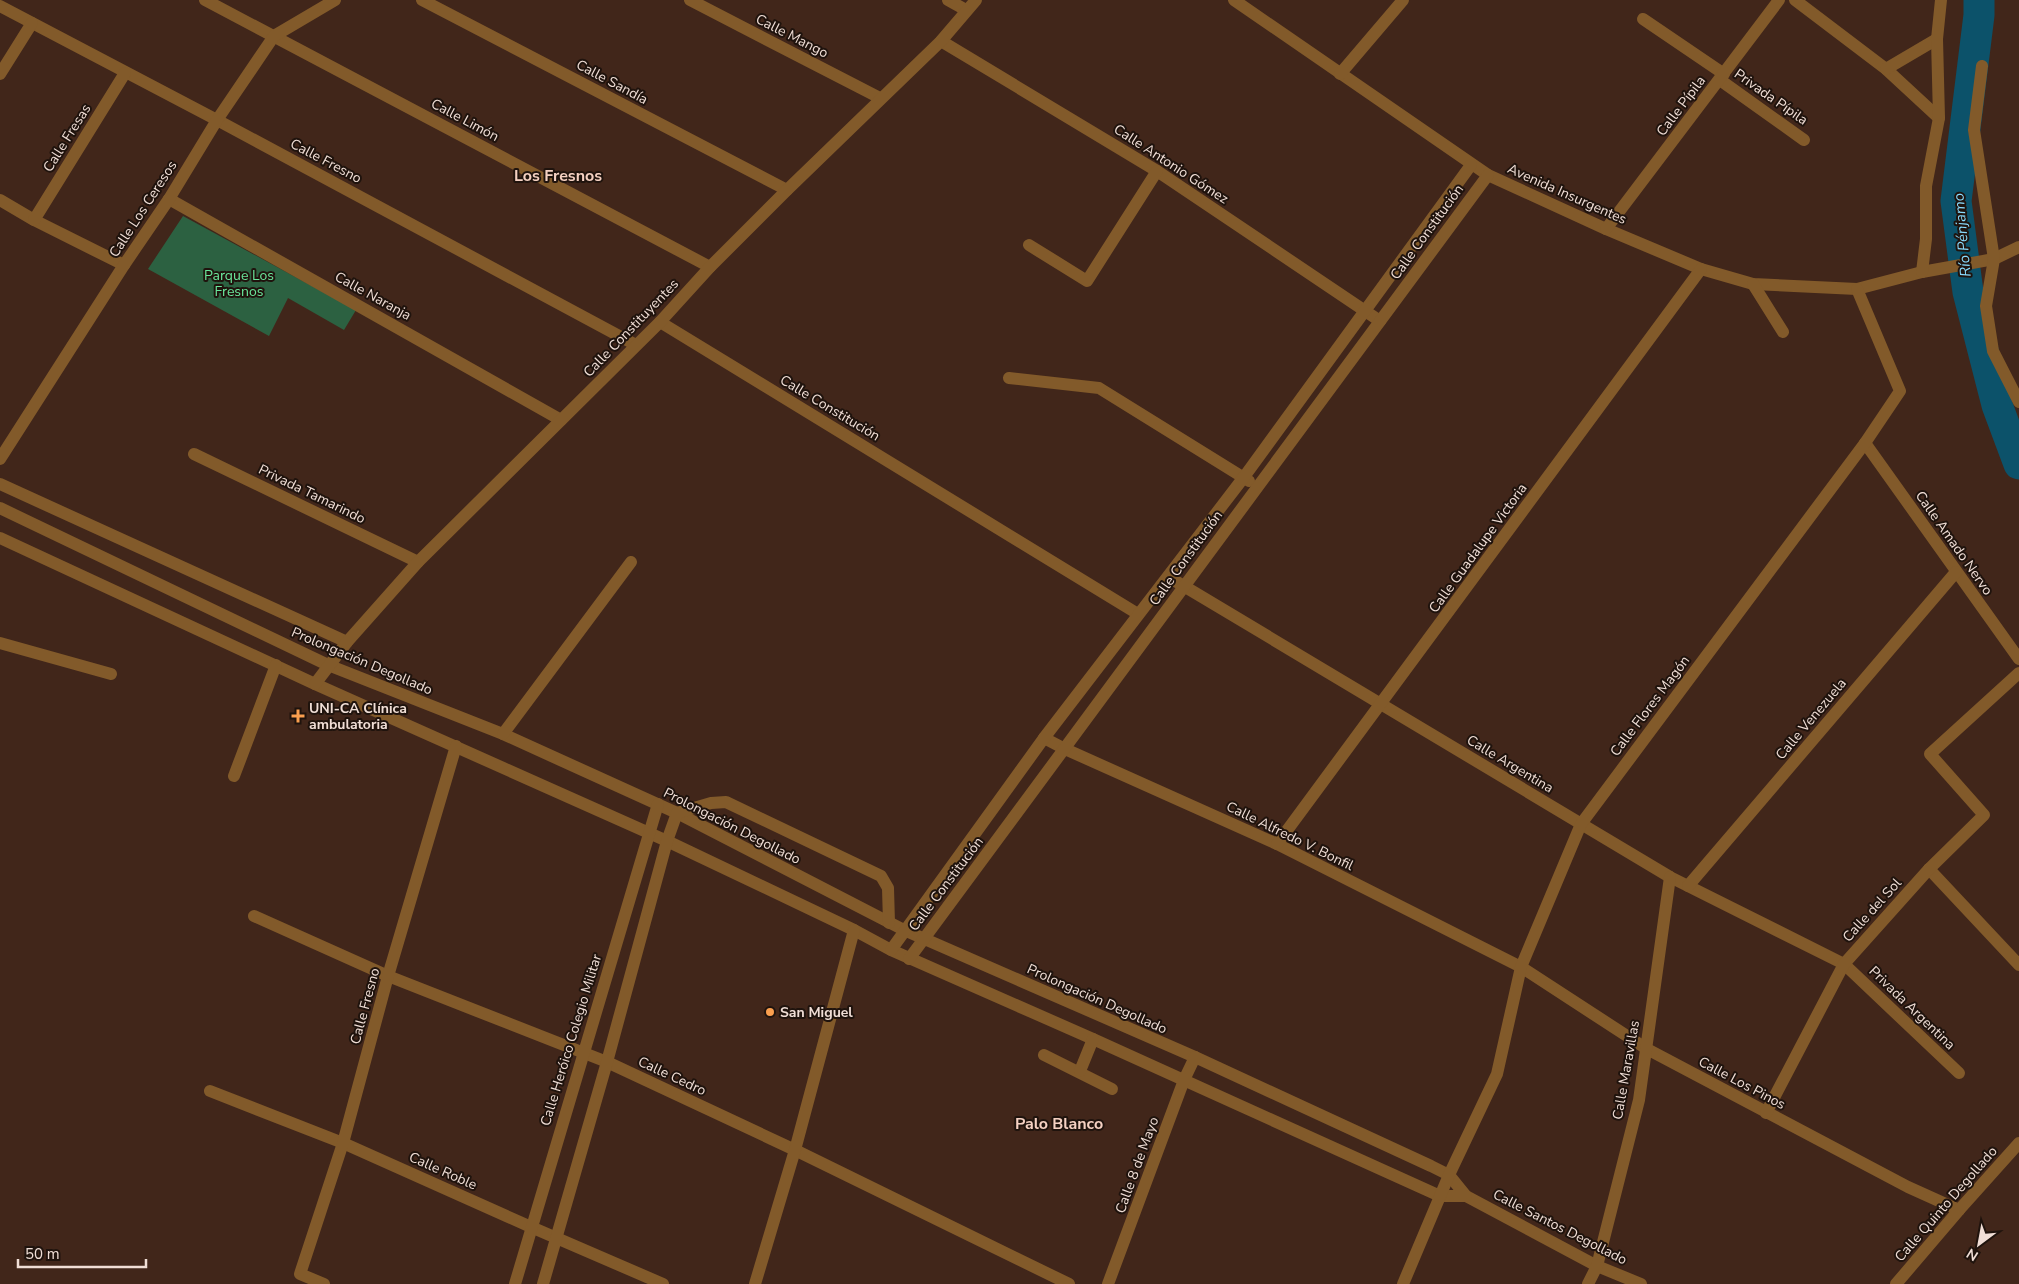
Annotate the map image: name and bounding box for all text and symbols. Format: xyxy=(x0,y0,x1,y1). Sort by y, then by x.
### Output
street label: Calle Mango xyxy=(752,10,832,63)
street label: Calle Sandía xyxy=(573,55,651,109)
street label: Privada Pípila xyxy=(1730,65,1812,129)
street label: Calle Pípila xyxy=(1652,72,1710,140)
street label: Calle Limón xyxy=(428,94,502,146)
street label: Calle Fresas xyxy=(39,100,96,176)
street label: Calle Antonio Gómez xyxy=(1110,120,1232,208)
street label: Calle Fresno xyxy=(287,134,365,188)
street label: Calle Los Ceresos xyxy=(105,157,181,261)
street label: Avenida Insurgentes xyxy=(1504,159,1630,229)
district label: Los Fresnos xyxy=(514,165,602,187)
street label: Calle Constitución xyxy=(1386,180,1468,284)
water label: Río Pénjamo xyxy=(1948,192,1976,278)
park label: Parque Los Fresnos xyxy=(204,266,274,301)
street label: Calle Naranja xyxy=(331,267,415,325)
street label: Calle Constituyentes xyxy=(579,275,683,381)
street label: Calle Constitución xyxy=(776,371,884,445)
street label: Privada Tamarindo xyxy=(255,460,369,528)
street label: Calle Guadalupe Victoria xyxy=(1425,479,1531,617)
street label: Calle Amado Nervo xyxy=(1911,487,1997,599)
street label: Calle Constitución xyxy=(1145,506,1227,610)
street label: Prolongación Degollado xyxy=(289,623,436,699)
street label: Calle Flores Magón xyxy=(1606,652,1694,760)
street label: Calle Venezuela xyxy=(1771,674,1851,764)
place label: UNI-CA Clínica ambulatoria xyxy=(309,699,407,734)
marker: UNI-CA Clínica ambulatoria xyxy=(291,709,305,723)
street label: Calle Argentina xyxy=(1463,731,1557,797)
street label: Prolongación Degollado xyxy=(660,783,804,869)
street label: Calle Alfredo V. Bonfil xyxy=(1223,797,1358,876)
street label: Calle Constitución xyxy=(904,833,988,935)
street label: Calle del Sol xyxy=(1838,873,1906,946)
street label: Calle Heróico Colegio Militar xyxy=(536,952,606,1128)
street label: Prolongación Degollado xyxy=(1024,960,1170,1039)
street label: Privada Argentina xyxy=(1865,962,1959,1054)
street label: Calle Fresno xyxy=(346,966,384,1046)
place label: San Miguel xyxy=(780,1003,853,1022)
marker: San Miguel xyxy=(764,1006,776,1018)
street label: Calle Maravillas xyxy=(1608,1019,1644,1121)
street label: Calle Cedro xyxy=(635,1052,709,1100)
street label: Calle Los Pinos xyxy=(1695,1052,1789,1114)
district label: Palo Blanco xyxy=(1015,1113,1103,1135)
street label: Calle 8 de Mayo xyxy=(1111,1114,1163,1216)
street label: Calle Quinto Degollado xyxy=(1890,1142,2002,1266)
street label: Calle Roble xyxy=(406,1148,480,1194)
street label: Calle Santos Degollado xyxy=(1490,1185,1631,1269)
north arrow xyxy=(1954,1219,2004,1269)
scale bar xyxy=(18,1236,145,1268)
text: 50 m xyxy=(25,1244,60,1264)
text: N xyxy=(1963,1244,1982,1265)

